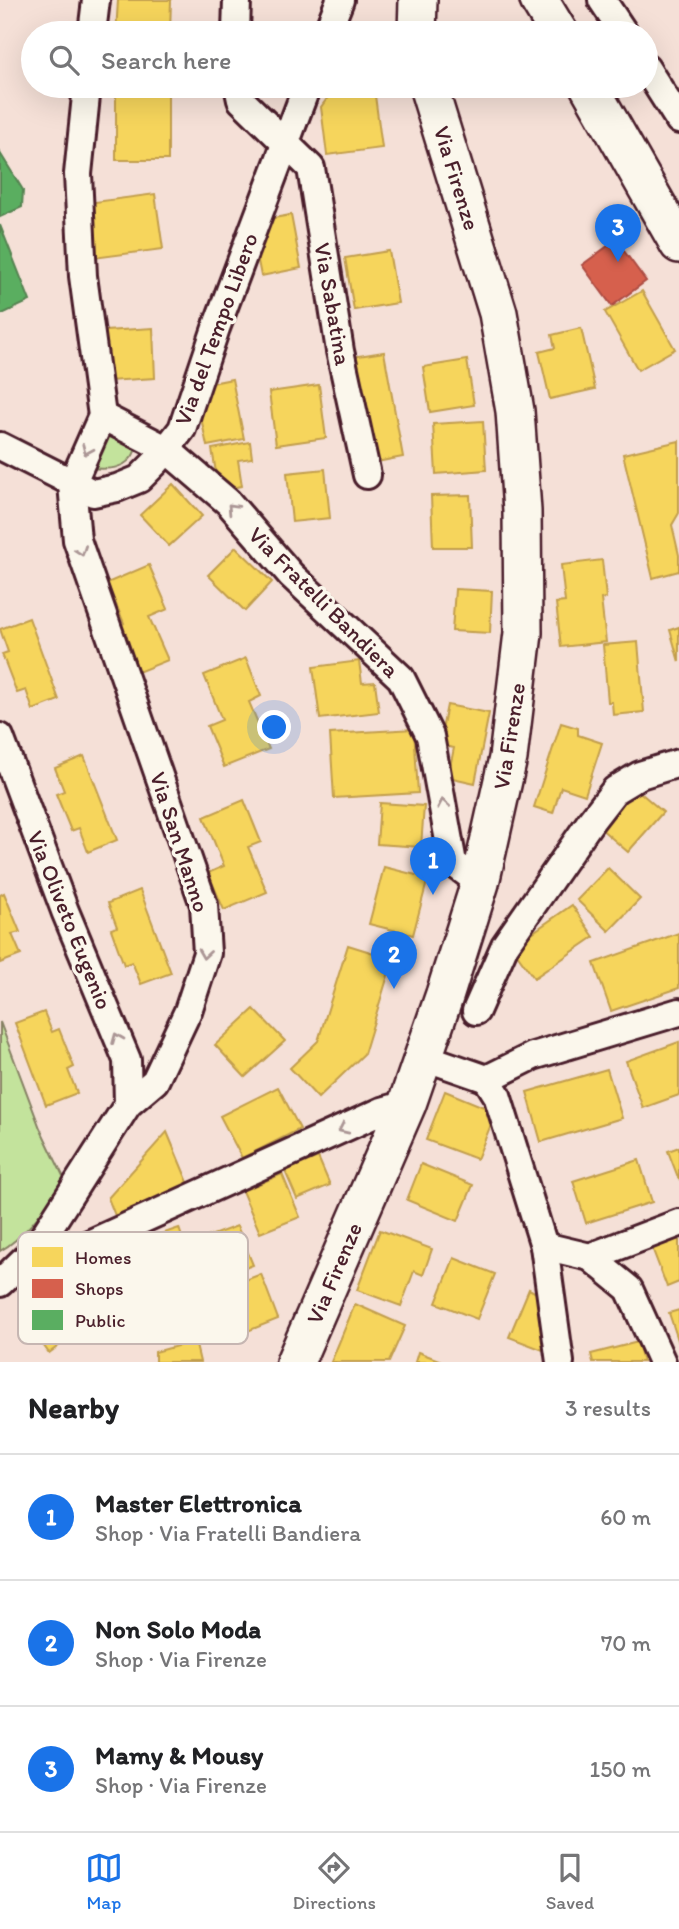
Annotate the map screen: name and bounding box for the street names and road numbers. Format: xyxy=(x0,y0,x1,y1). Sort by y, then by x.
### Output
street label: Via Firenze xyxy=(428,122,486,234)
street label: Via del Tempo Libero xyxy=(168,229,264,429)
street label: Via Sabatina xyxy=(308,240,358,368)
street label: Via Fratelli Bandiera xyxy=(243,521,405,683)
street label: Via Firenze xyxy=(487,681,531,791)
street label: Via San Manno xyxy=(144,768,216,916)
street label: Via Oliveto Eugenio xyxy=(21,827,119,1013)
street label: Via Firenze xyxy=(300,1218,368,1328)

